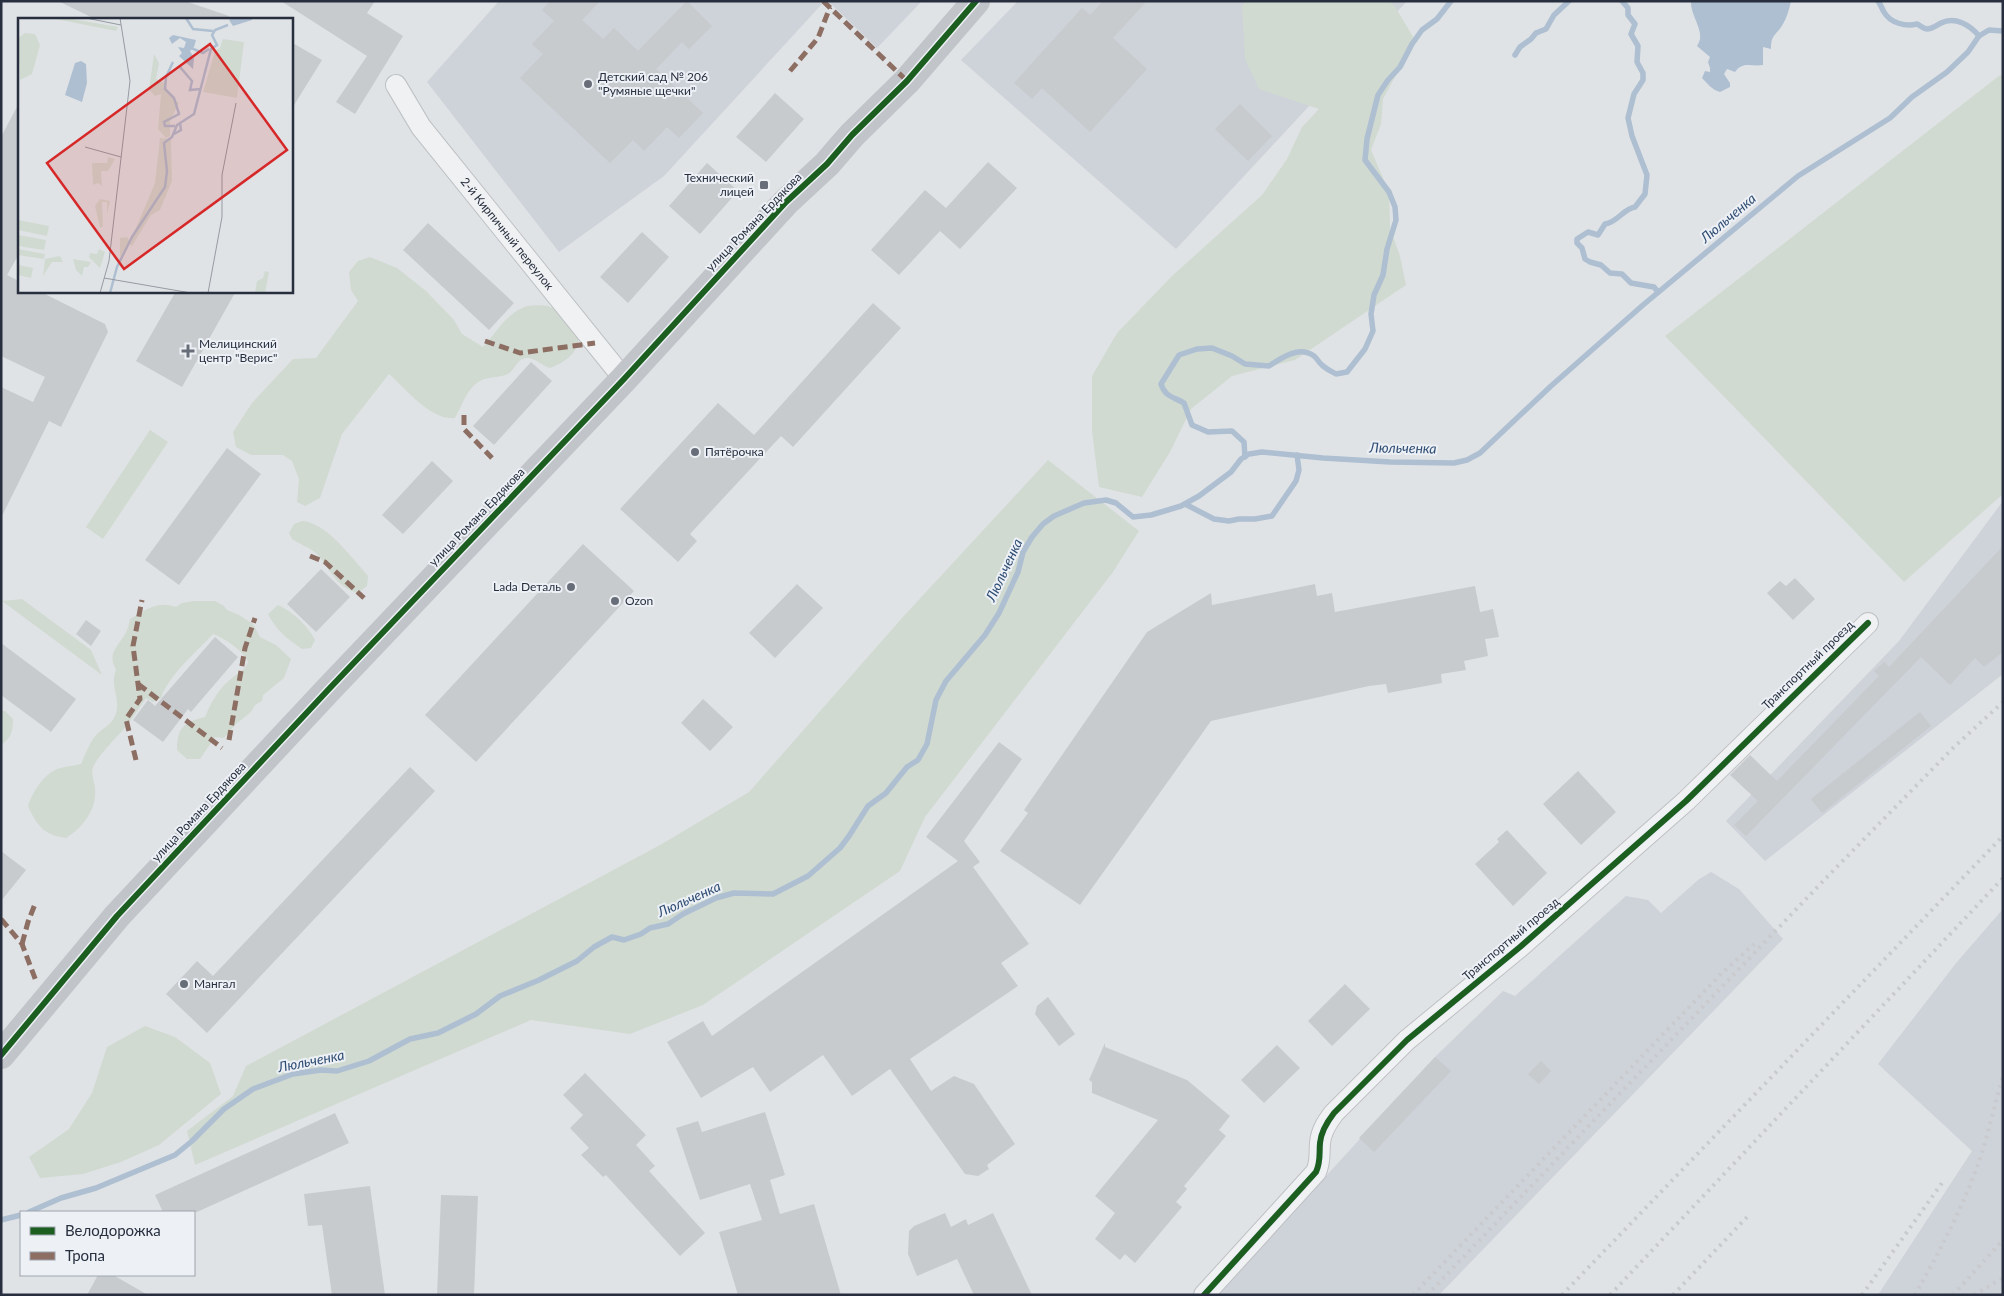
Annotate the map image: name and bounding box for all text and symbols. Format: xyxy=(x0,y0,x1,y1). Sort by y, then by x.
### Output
inset map xyxy=(18,18,292,292)
place label: Детский сад № 206 "Румяные щечки" xyxy=(598,69,708,98)
marker: Детский сад № 206 "Румяные щечки" xyxy=(582,78,594,90)
street label: улица Романа Ердякова xyxy=(703,169,805,274)
place label: Технический лицей xyxy=(684,170,754,199)
street label: 2-й Кирпичный переулок xyxy=(458,174,558,293)
marker: Технический лицей xyxy=(758,179,770,191)
water label: Люльченка xyxy=(1696,189,1759,246)
place label: Мелицинский центр "Верис" xyxy=(199,336,277,365)
marker: Мелицинский центр "Верис" xyxy=(181,344,195,358)
water label: Люльченка xyxy=(1368,438,1437,457)
place label: Пятёрочка xyxy=(705,444,764,459)
marker: Пятёрочка xyxy=(689,446,701,458)
street label: улица Романа Ердякова xyxy=(426,464,528,569)
water label: Люльченка xyxy=(981,536,1025,605)
place label: Lada Dеталь xyxy=(493,579,561,594)
marker: Lada Dеталь xyxy=(565,581,577,593)
place label: Ozon xyxy=(625,593,653,608)
marker: Ozon xyxy=(609,595,621,607)
street label: Транспортный проезд xyxy=(1759,617,1857,712)
street label: улица Романа Ердякова xyxy=(148,759,249,865)
water label: Люльченка xyxy=(654,877,723,920)
street label: Транспортный проезд xyxy=(1459,893,1563,984)
place label: Мангал xyxy=(194,976,236,991)
marker: Мангал xyxy=(178,978,190,990)
water label: Люльченка xyxy=(275,1046,346,1075)
legend xyxy=(20,1211,195,1276)
text: Велодорожка xyxy=(65,1221,161,1239)
text: Тропа xyxy=(65,1246,105,1264)

